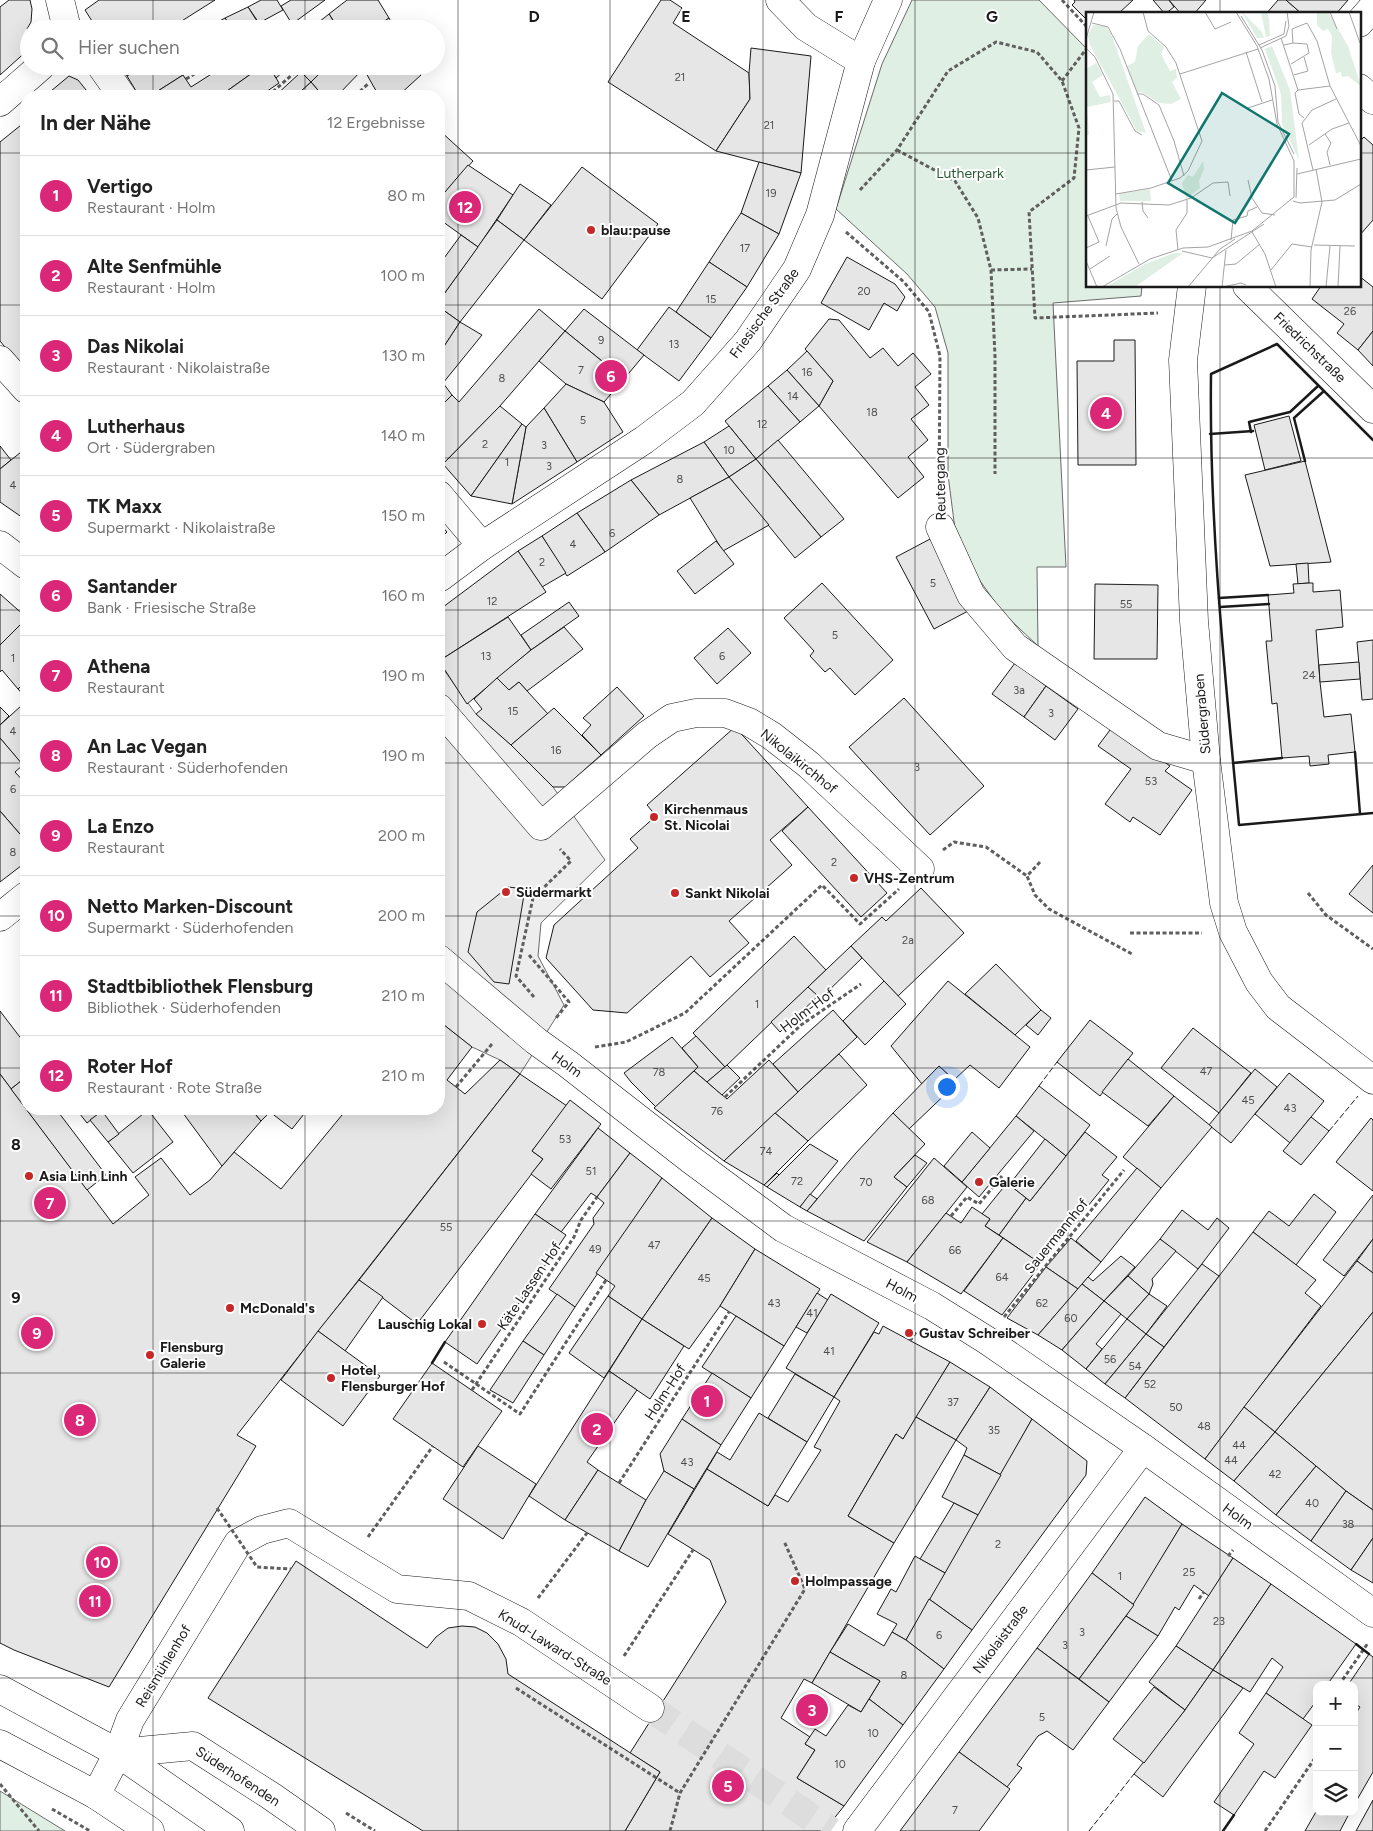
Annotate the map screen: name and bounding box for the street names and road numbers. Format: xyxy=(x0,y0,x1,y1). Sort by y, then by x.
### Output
street label: Friesische Straße xyxy=(726,265,803,362)
street label: Friedrichstraße xyxy=(1270,309,1350,386)
street label: Reutergang xyxy=(931,447,950,521)
street label: Südergraben xyxy=(1190,673,1214,755)
street label: Nikolaikirchhof xyxy=(757,725,841,798)
street label: Holm-Hof xyxy=(777,984,838,1036)
street label: Holm xyxy=(548,1048,585,1081)
street label: Sauermannhof xyxy=(1021,1195,1092,1277)
street label: Käte Lassen Hof xyxy=(494,1238,566,1333)
street label: Holm xyxy=(883,1275,921,1306)
street label: Holm-Hof xyxy=(641,1360,690,1423)
street label: Holm xyxy=(1219,1500,1256,1533)
street label: Nikolaistraße xyxy=(969,1601,1032,1677)
street label: Knud-Laward-Straße xyxy=(495,1606,615,1689)
street label: Reismühlenhof xyxy=(132,1621,195,1711)
street label: Süderhofenden xyxy=(192,1743,283,1810)

